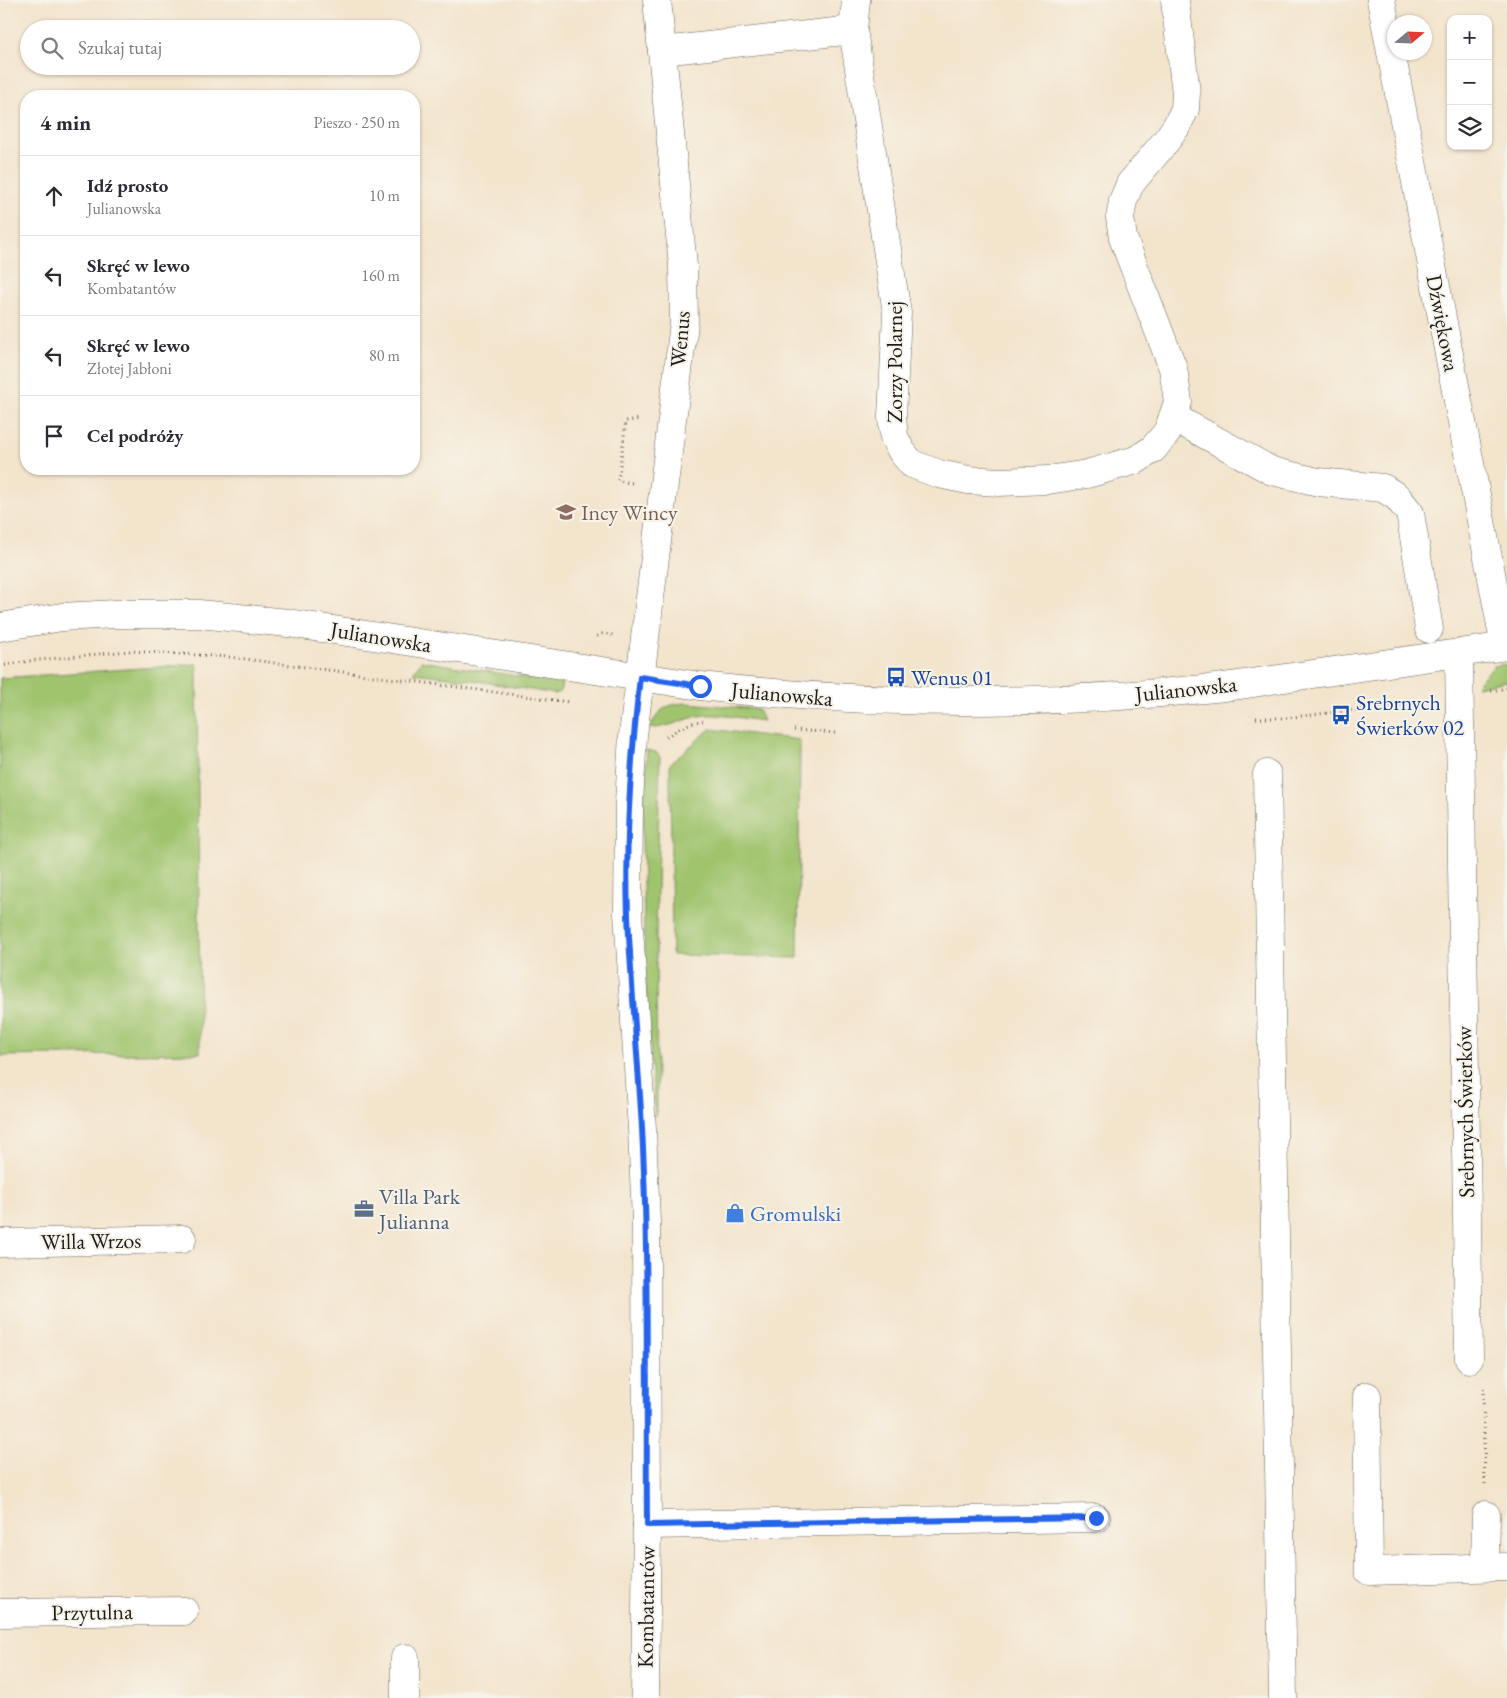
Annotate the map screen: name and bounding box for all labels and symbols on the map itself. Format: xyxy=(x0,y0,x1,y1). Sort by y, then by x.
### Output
north arrow xyxy=(1387,15,1432,60)
street label: Dźwiękowa xyxy=(1419,272,1467,374)
street label: Zorzy Polarnej xyxy=(880,301,909,423)
street label: Wenus xyxy=(663,309,697,369)
place label: Incy Wincy xyxy=(581,498,678,527)
school or university icon: Incy Wincy xyxy=(555,501,577,523)
street label: Julianowska xyxy=(326,614,434,659)
place label: Wenus 01 xyxy=(911,663,993,692)
bus stop icon: Wenus 01 xyxy=(885,666,907,688)
street label: Julianowska xyxy=(1132,669,1238,709)
route start xyxy=(689,675,712,698)
street label: Julianowska xyxy=(728,675,834,713)
place label: Srebrnych Świerków 02 xyxy=(1356,688,1465,742)
bus stop icon: Srebrnych Świerków 02 xyxy=(1330,704,1352,726)
street label: Srebrnych Świerków xyxy=(1449,1025,1481,1198)
place label: Villa Park Julianna xyxy=(377,1182,461,1236)
office icon: Villa Park Julianna xyxy=(353,1198,375,1220)
place label: Gromulski xyxy=(750,1199,841,1228)
shop icon: Gromulski xyxy=(724,1202,746,1224)
street label: Willa Wrzos xyxy=(40,1226,142,1256)
route end xyxy=(1085,1507,1108,1530)
street label: Kombatantów xyxy=(630,1545,662,1668)
street label: Przytulna xyxy=(51,1597,133,1627)

